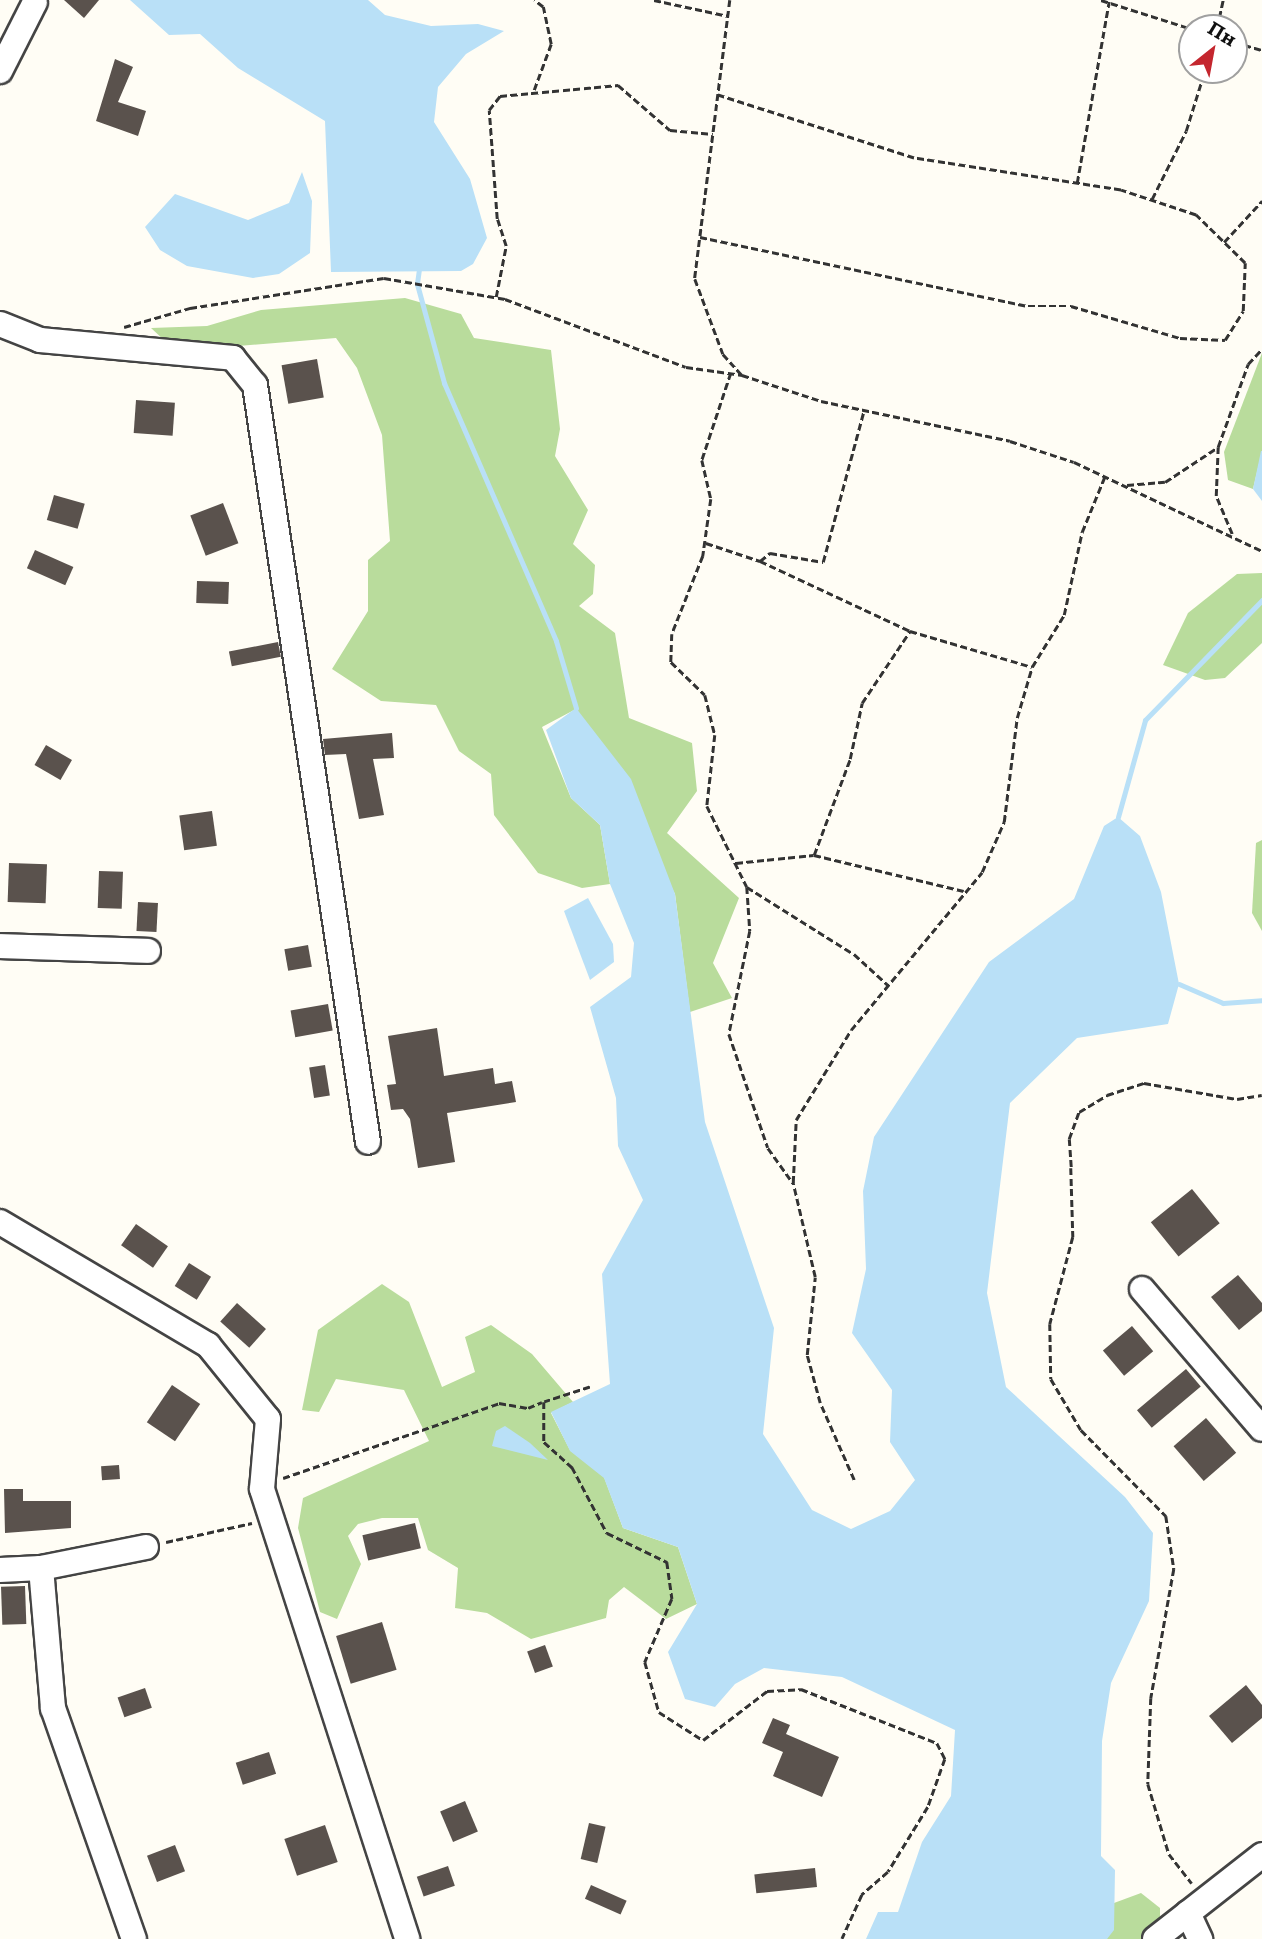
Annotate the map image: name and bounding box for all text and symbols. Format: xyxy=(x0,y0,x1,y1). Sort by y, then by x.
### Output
text: Пн xyxy=(1203,13,1243,52)
north arrow xyxy=(1178,14,1248,84)

